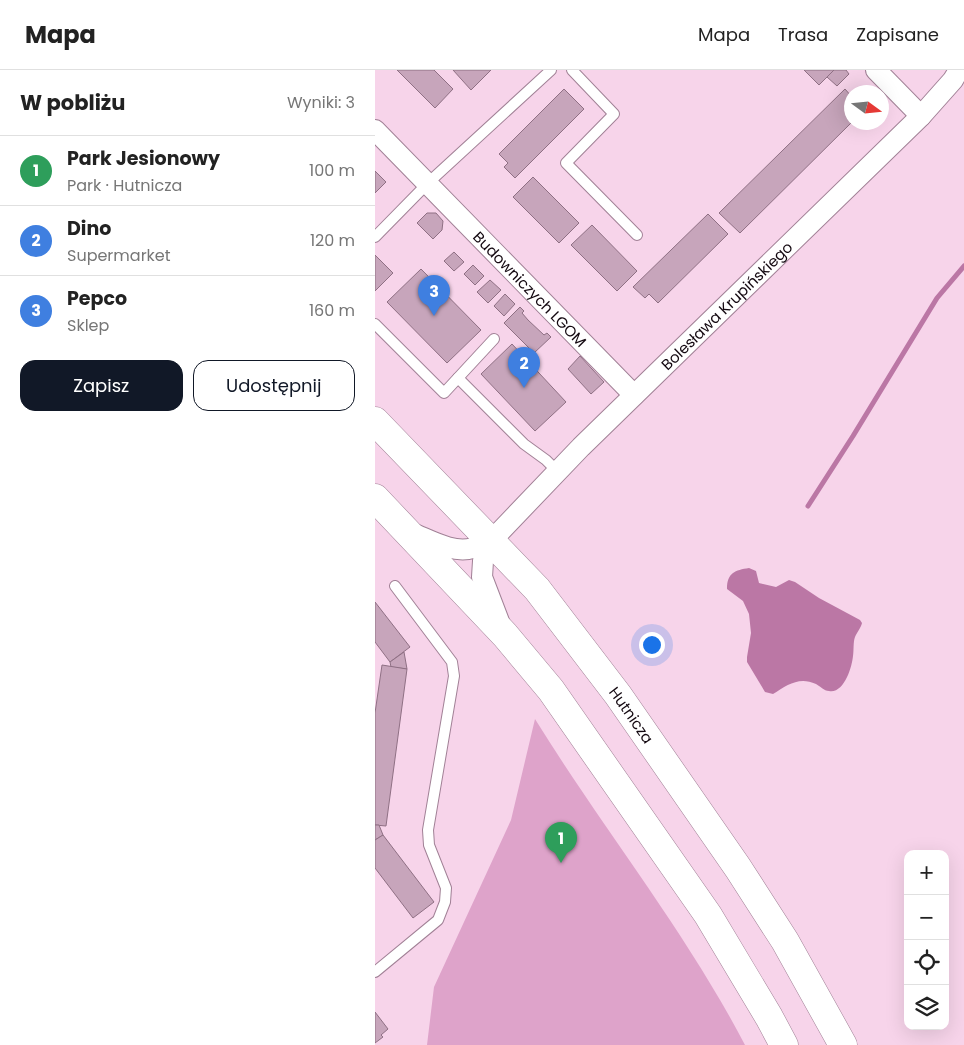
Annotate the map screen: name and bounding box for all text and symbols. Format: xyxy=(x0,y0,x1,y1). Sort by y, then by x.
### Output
text: Mapa xyxy=(25,18,96,51)
text: Mapa xyxy=(698,22,750,47)
text: Trasa xyxy=(778,22,828,47)
text: Zapisane xyxy=(856,22,939,47)
north arrow xyxy=(844,85,889,130)
text: W pobliżu xyxy=(20,88,125,117)
text: Wyniki: 3 xyxy=(287,91,355,114)
text: Park Jesionowy xyxy=(67,145,220,172)
text: 1 xyxy=(33,159,39,182)
text: 100 m xyxy=(309,159,355,182)
text: Park · Hutnicza xyxy=(67,174,182,197)
text: Dino xyxy=(67,215,111,242)
street label: Budowniczych LGOM xyxy=(469,226,592,351)
text: 2 xyxy=(31,229,41,252)
text: 120 m xyxy=(310,229,355,252)
street label: Bolesława Krupińskiego xyxy=(656,236,797,374)
text: Supermarket xyxy=(67,244,171,267)
pin: 3 xyxy=(418,275,450,316)
text: Pepco xyxy=(67,285,127,312)
text: 3 xyxy=(31,299,41,322)
text: 160 m xyxy=(309,299,355,322)
text: Sklep xyxy=(67,314,109,337)
pin: 2 xyxy=(508,347,540,388)
button: Zapisz xyxy=(20,360,183,411)
button: Udostępnij xyxy=(193,360,355,411)
your location xyxy=(639,632,665,658)
street label: Hutnicza xyxy=(605,682,659,748)
pin: 1 xyxy=(545,822,577,863)
map controls xyxy=(904,850,949,1030)
button: + xyxy=(904,850,949,895)
button: − xyxy=(904,895,949,940)
button: locate xyxy=(904,940,949,985)
button: layers xyxy=(904,985,949,1030)

